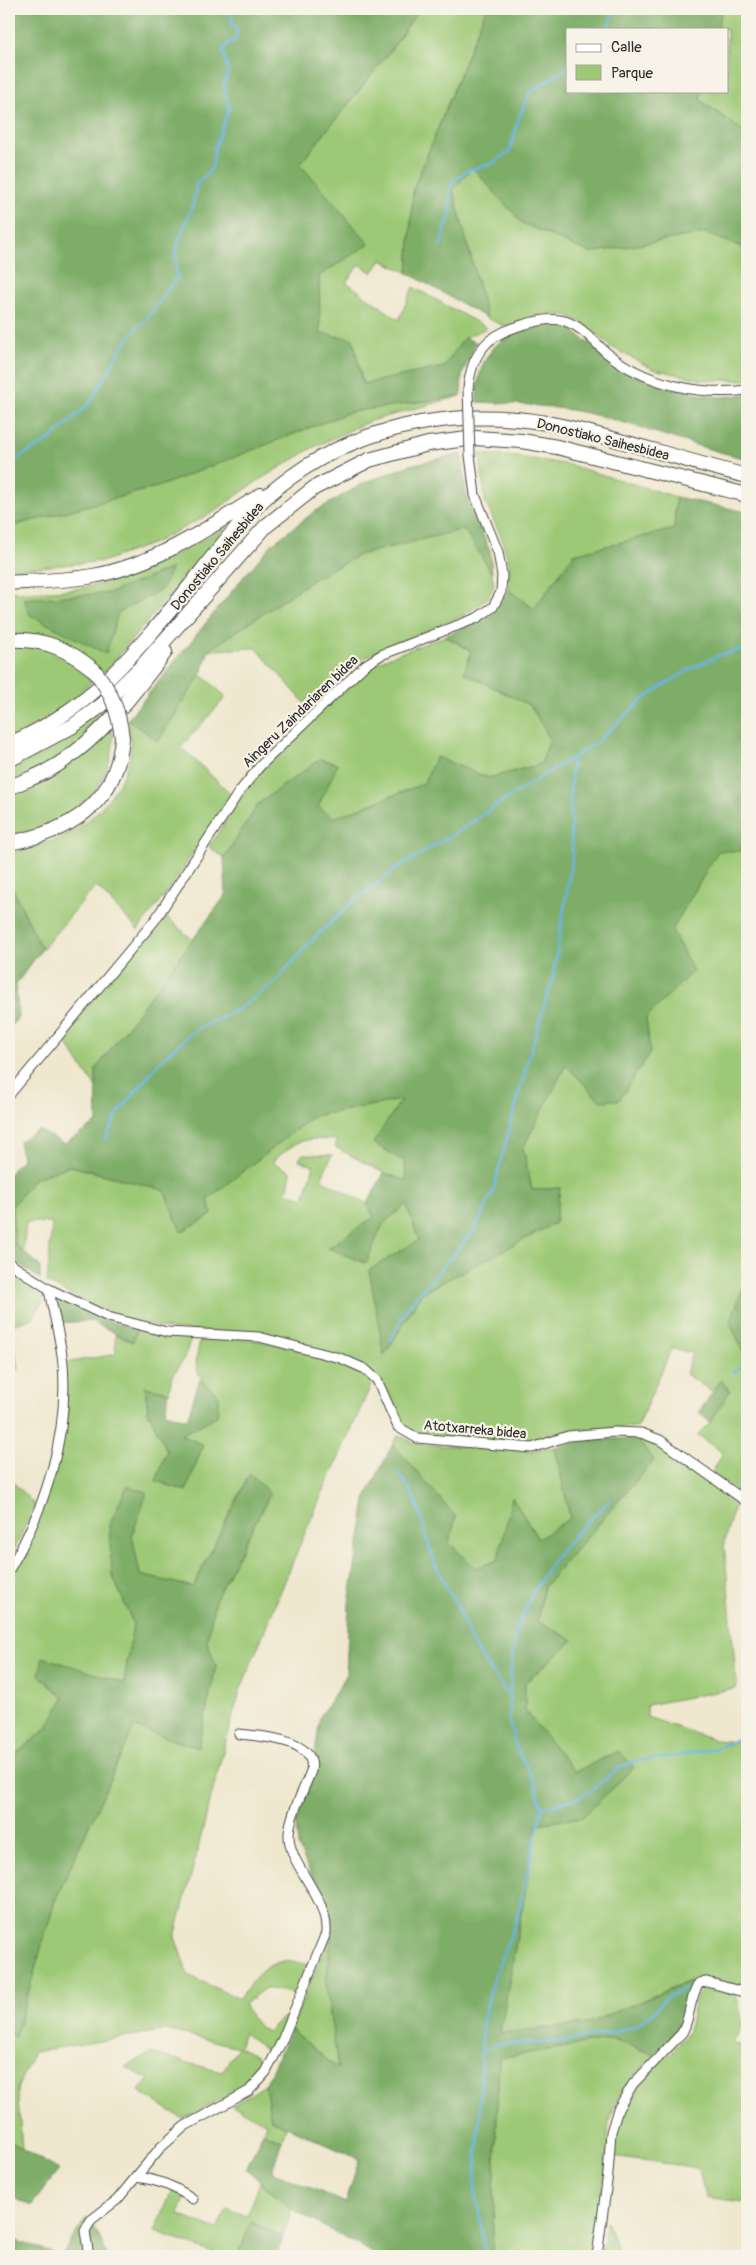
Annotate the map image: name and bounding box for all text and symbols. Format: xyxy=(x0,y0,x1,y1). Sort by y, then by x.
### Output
legend xyxy=(566,28,728,92)
text: Calle xyxy=(611,38,642,57)
text: Parque xyxy=(611,64,654,83)
street label: Donostiako Saihesbidea xyxy=(535,415,671,464)
street label: Donostiako Saihesbidea xyxy=(167,499,268,614)
street label: Aingeru Zaindariaren bidea xyxy=(239,652,362,771)
street label: Atotxarreka bidea xyxy=(423,1417,527,1442)

